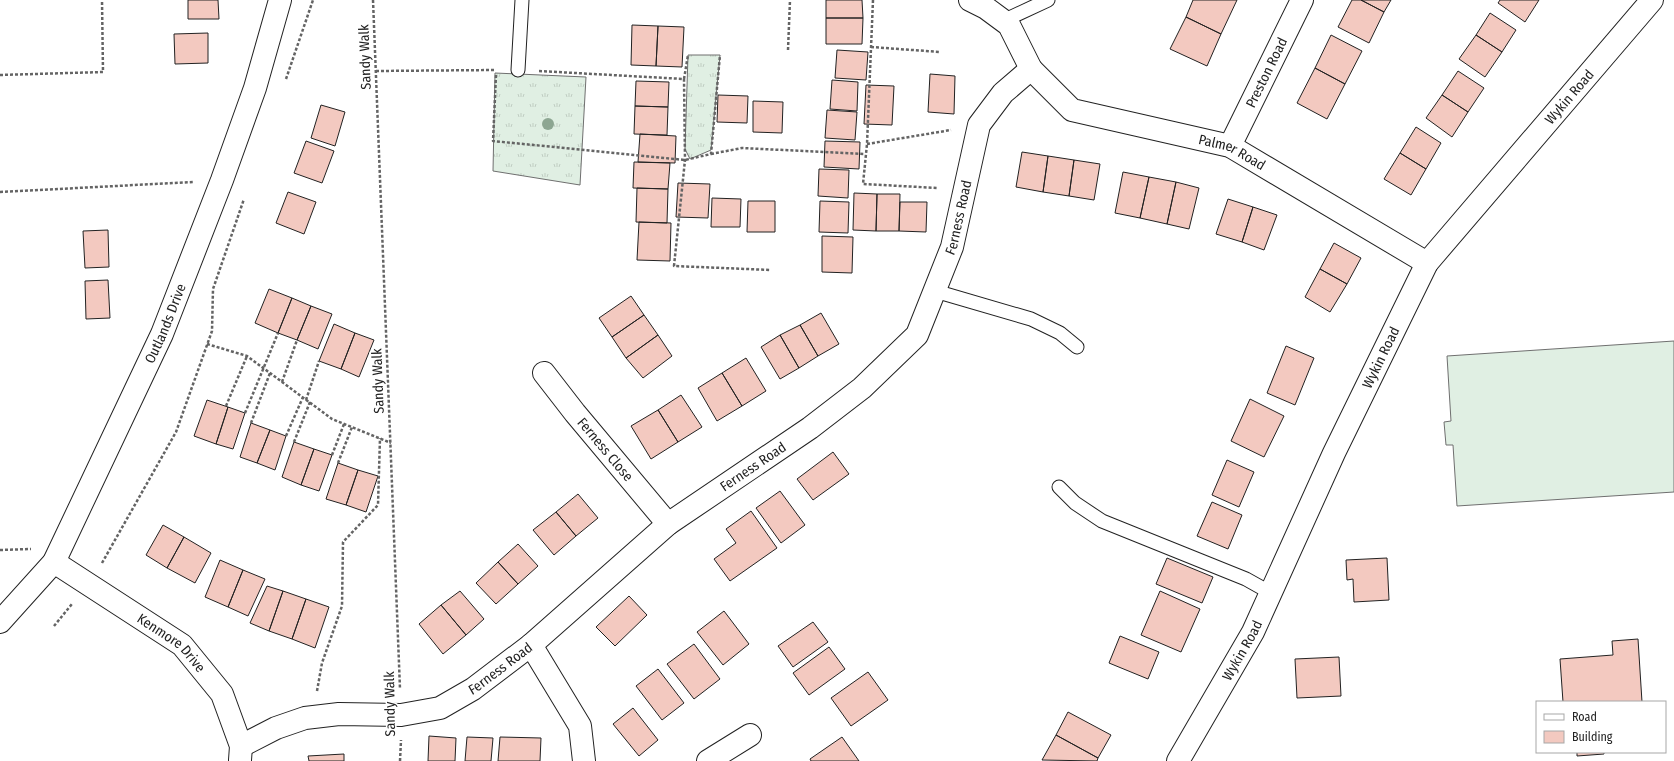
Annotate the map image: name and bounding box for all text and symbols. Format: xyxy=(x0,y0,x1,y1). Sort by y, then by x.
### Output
street label: Sandy Walk xyxy=(355,24,375,90)
street label: Preston Road xyxy=(1242,35,1291,110)
street label: Wykin Road xyxy=(1541,66,1597,128)
street label: Palmer Road xyxy=(1197,131,1269,174)
street label: Ferness Road xyxy=(941,178,975,257)
street label: Outlands Drive xyxy=(141,281,189,366)
street label: Wykin Road xyxy=(1358,324,1403,391)
street label: Sandy Walk xyxy=(368,348,388,414)
street label: Ferness Close xyxy=(574,414,637,485)
street label: Ferness Road xyxy=(717,438,789,495)
street label: Kenmore Drive xyxy=(134,610,209,676)
street label: Wykin Road xyxy=(1218,618,1266,683)
street label: Ferness Road xyxy=(465,639,536,698)
street label: Sandy Walk xyxy=(381,671,399,737)
legend xyxy=(1536,701,1666,753)
text: Road xyxy=(1572,710,1597,724)
text: Building xyxy=(1572,730,1613,744)

